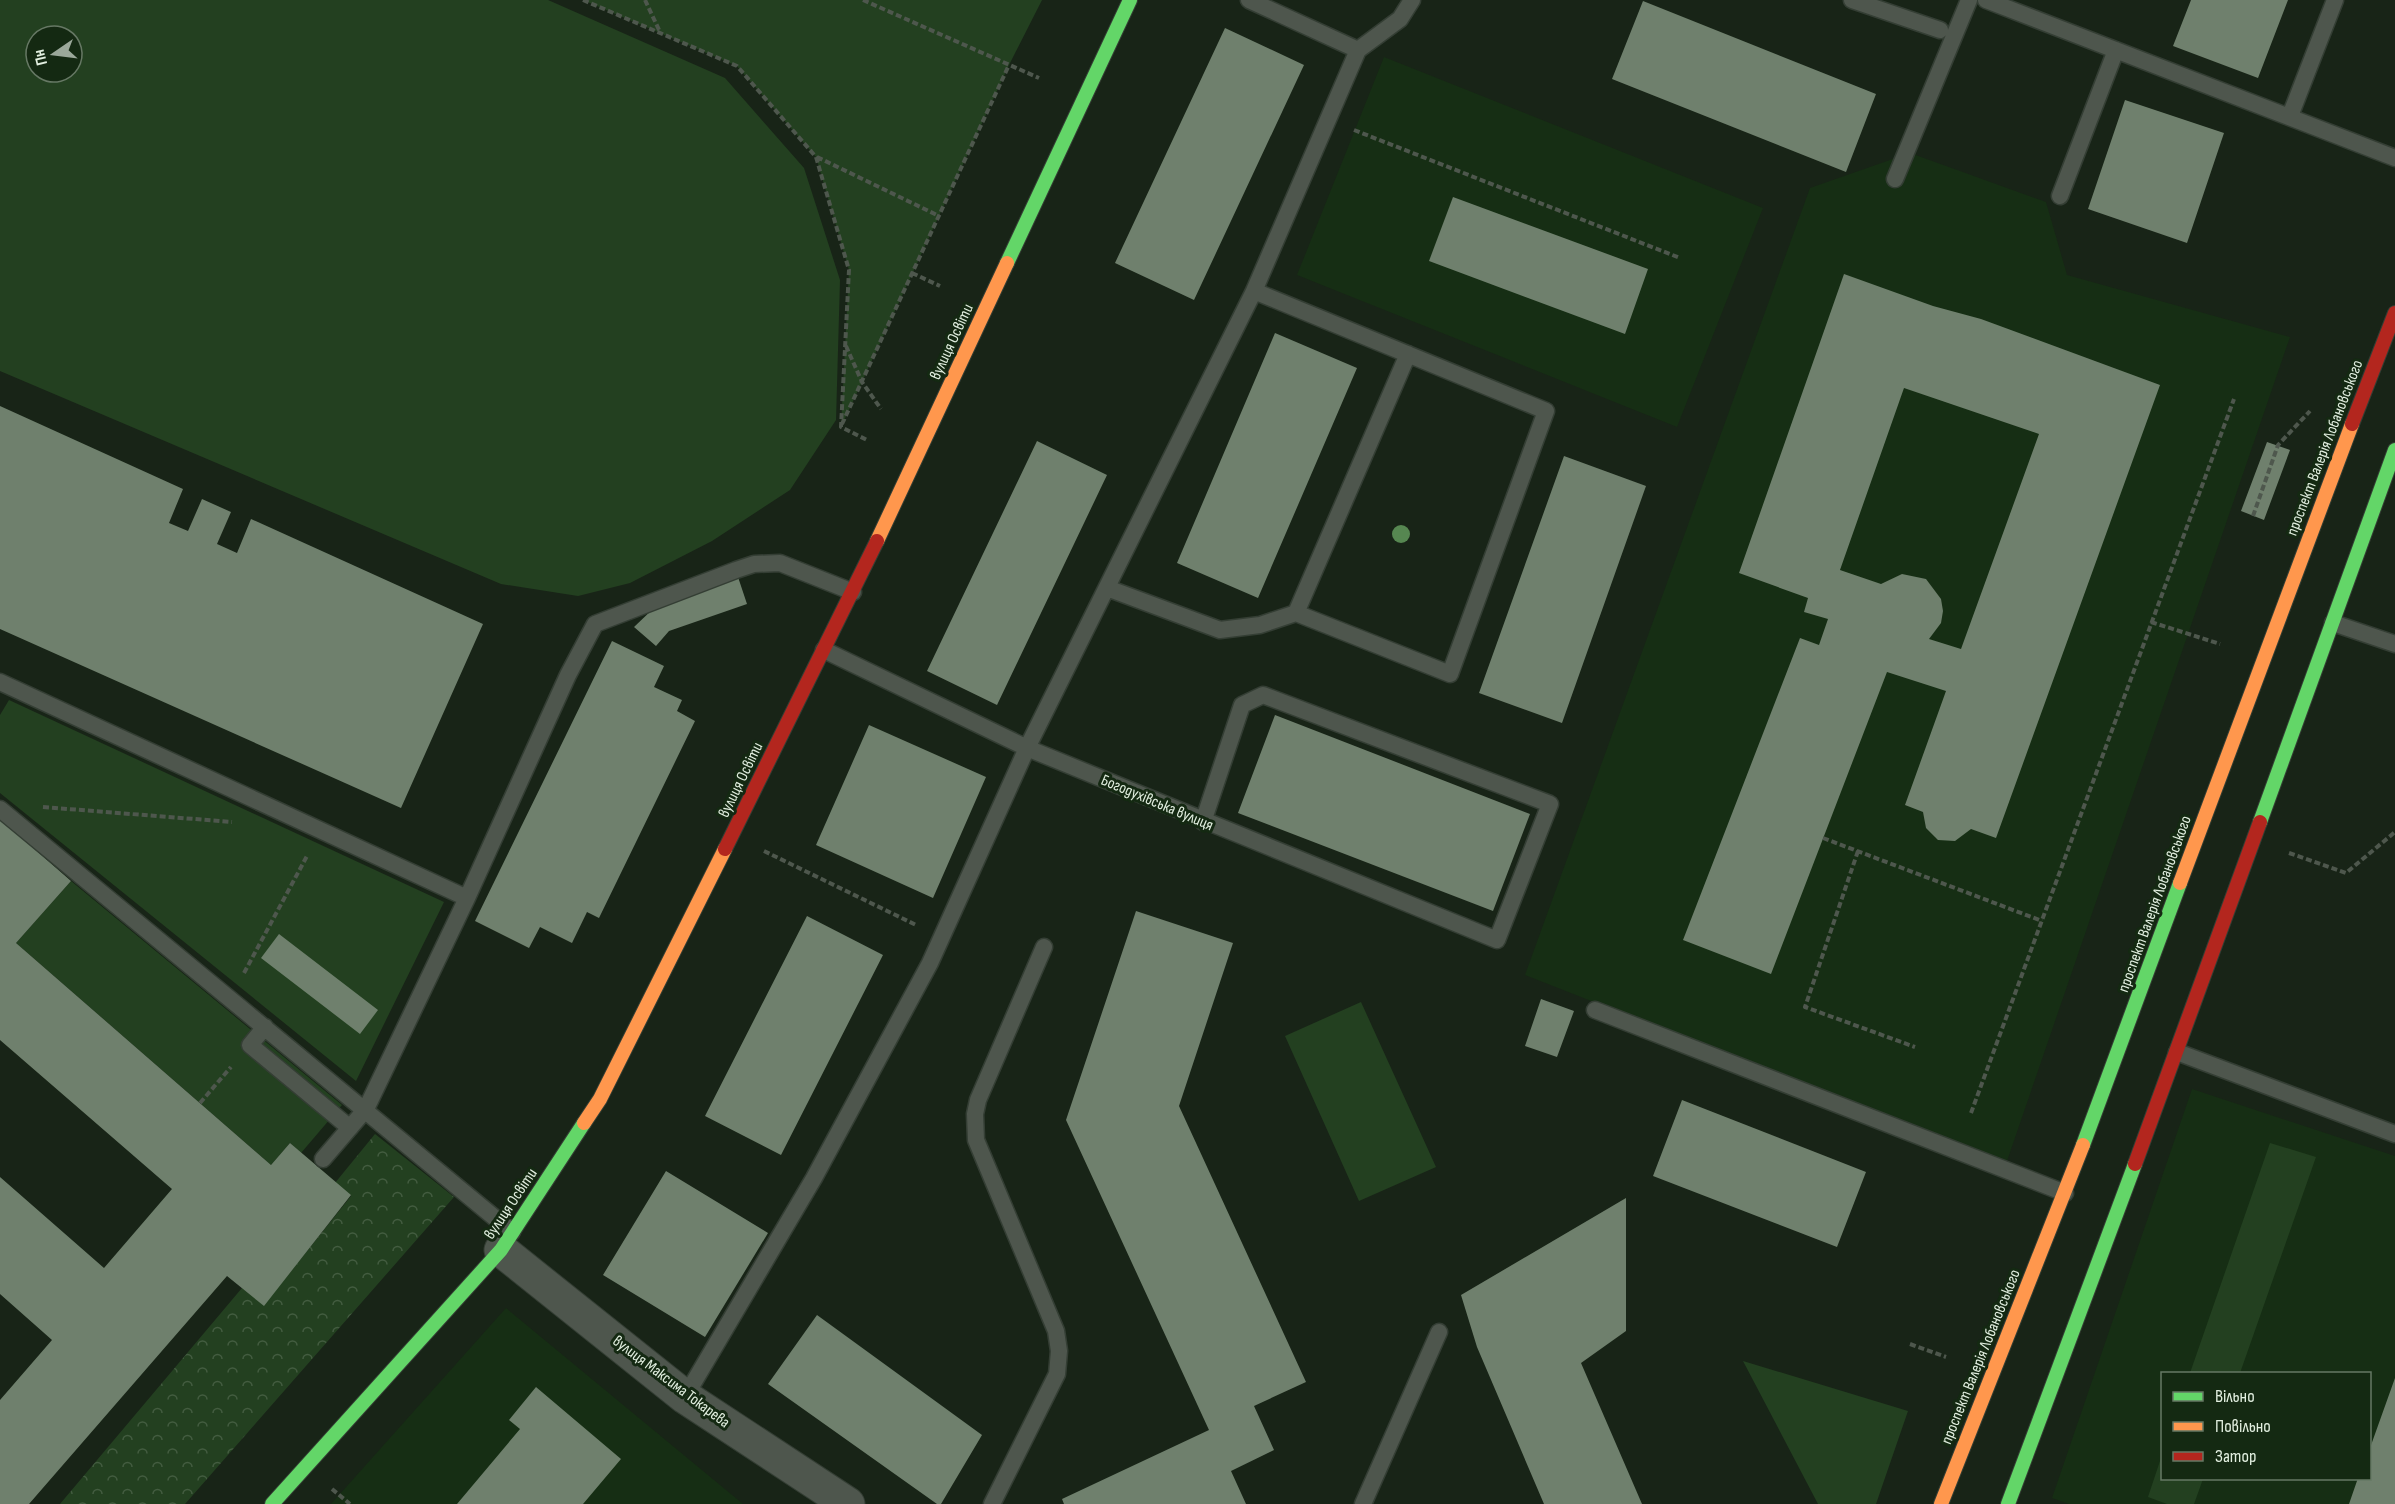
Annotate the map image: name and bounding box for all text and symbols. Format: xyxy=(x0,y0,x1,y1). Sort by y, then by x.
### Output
north arrow xyxy=(24,24,84,84)
text: Пн xyxy=(30,47,52,67)
street label: вулиця Освіти xyxy=(926,301,978,383)
street label: проспект Валерія Лобановського xyxy=(2283,358,2367,538)
street label: вулиця Освіти xyxy=(715,739,767,821)
street label: Богодухівська вулиця xyxy=(1098,771,1216,835)
street label: проспект Валерія Лобановського xyxy=(2114,813,2196,995)
street label: вулиця Освіти xyxy=(480,1165,542,1243)
street label: проспект Валерія Лобановського xyxy=(1937,1267,2025,1447)
street label: вулиця Максима Токарева xyxy=(609,1332,733,1432)
legend xyxy=(2161,1372,2371,1480)
text: Вільно xyxy=(2215,1386,2255,1407)
text: Повільно xyxy=(2215,1416,2271,1437)
text: Затор xyxy=(2215,1446,2256,1467)

